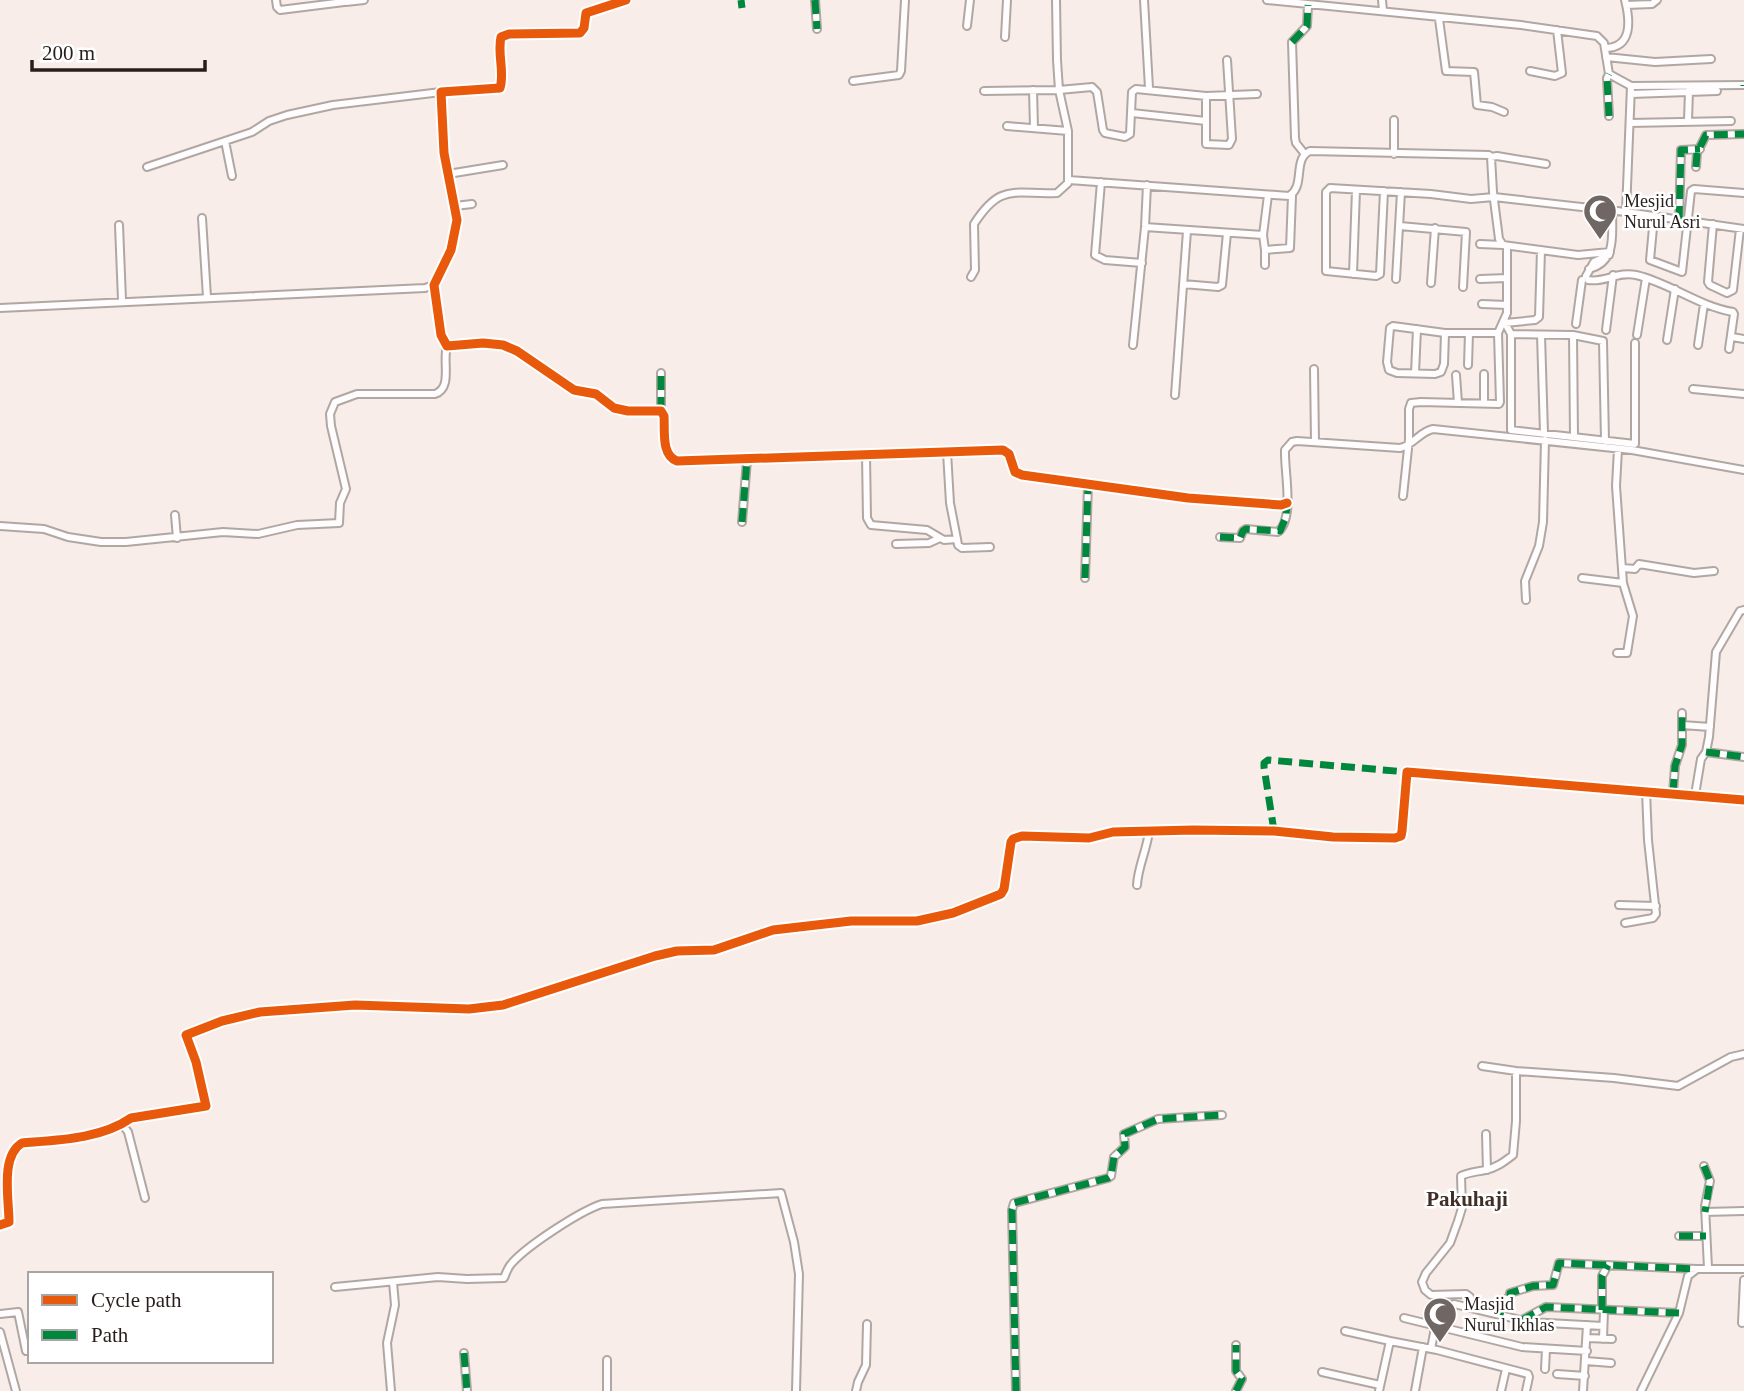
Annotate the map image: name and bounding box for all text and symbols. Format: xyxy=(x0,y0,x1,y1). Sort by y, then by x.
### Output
scale bar xyxy=(32,28,205,72)
text: 200 m xyxy=(42,41,95,65)
place label: Mesjid Nurul Asri xyxy=(1624,191,1701,232)
mosque icon: Mesjid Nurul Asri xyxy=(1581,192,1619,241)
district label: Pakuhaji xyxy=(1426,1187,1508,1211)
legend xyxy=(28,1272,273,1363)
text: Cycle path xyxy=(91,1288,182,1312)
place label: Masjid Nurul Ikhlas xyxy=(1464,1294,1554,1335)
mosque icon: Masjid Nurul Ikhlas xyxy=(1421,1295,1459,1344)
text: Path xyxy=(91,1323,129,1347)

